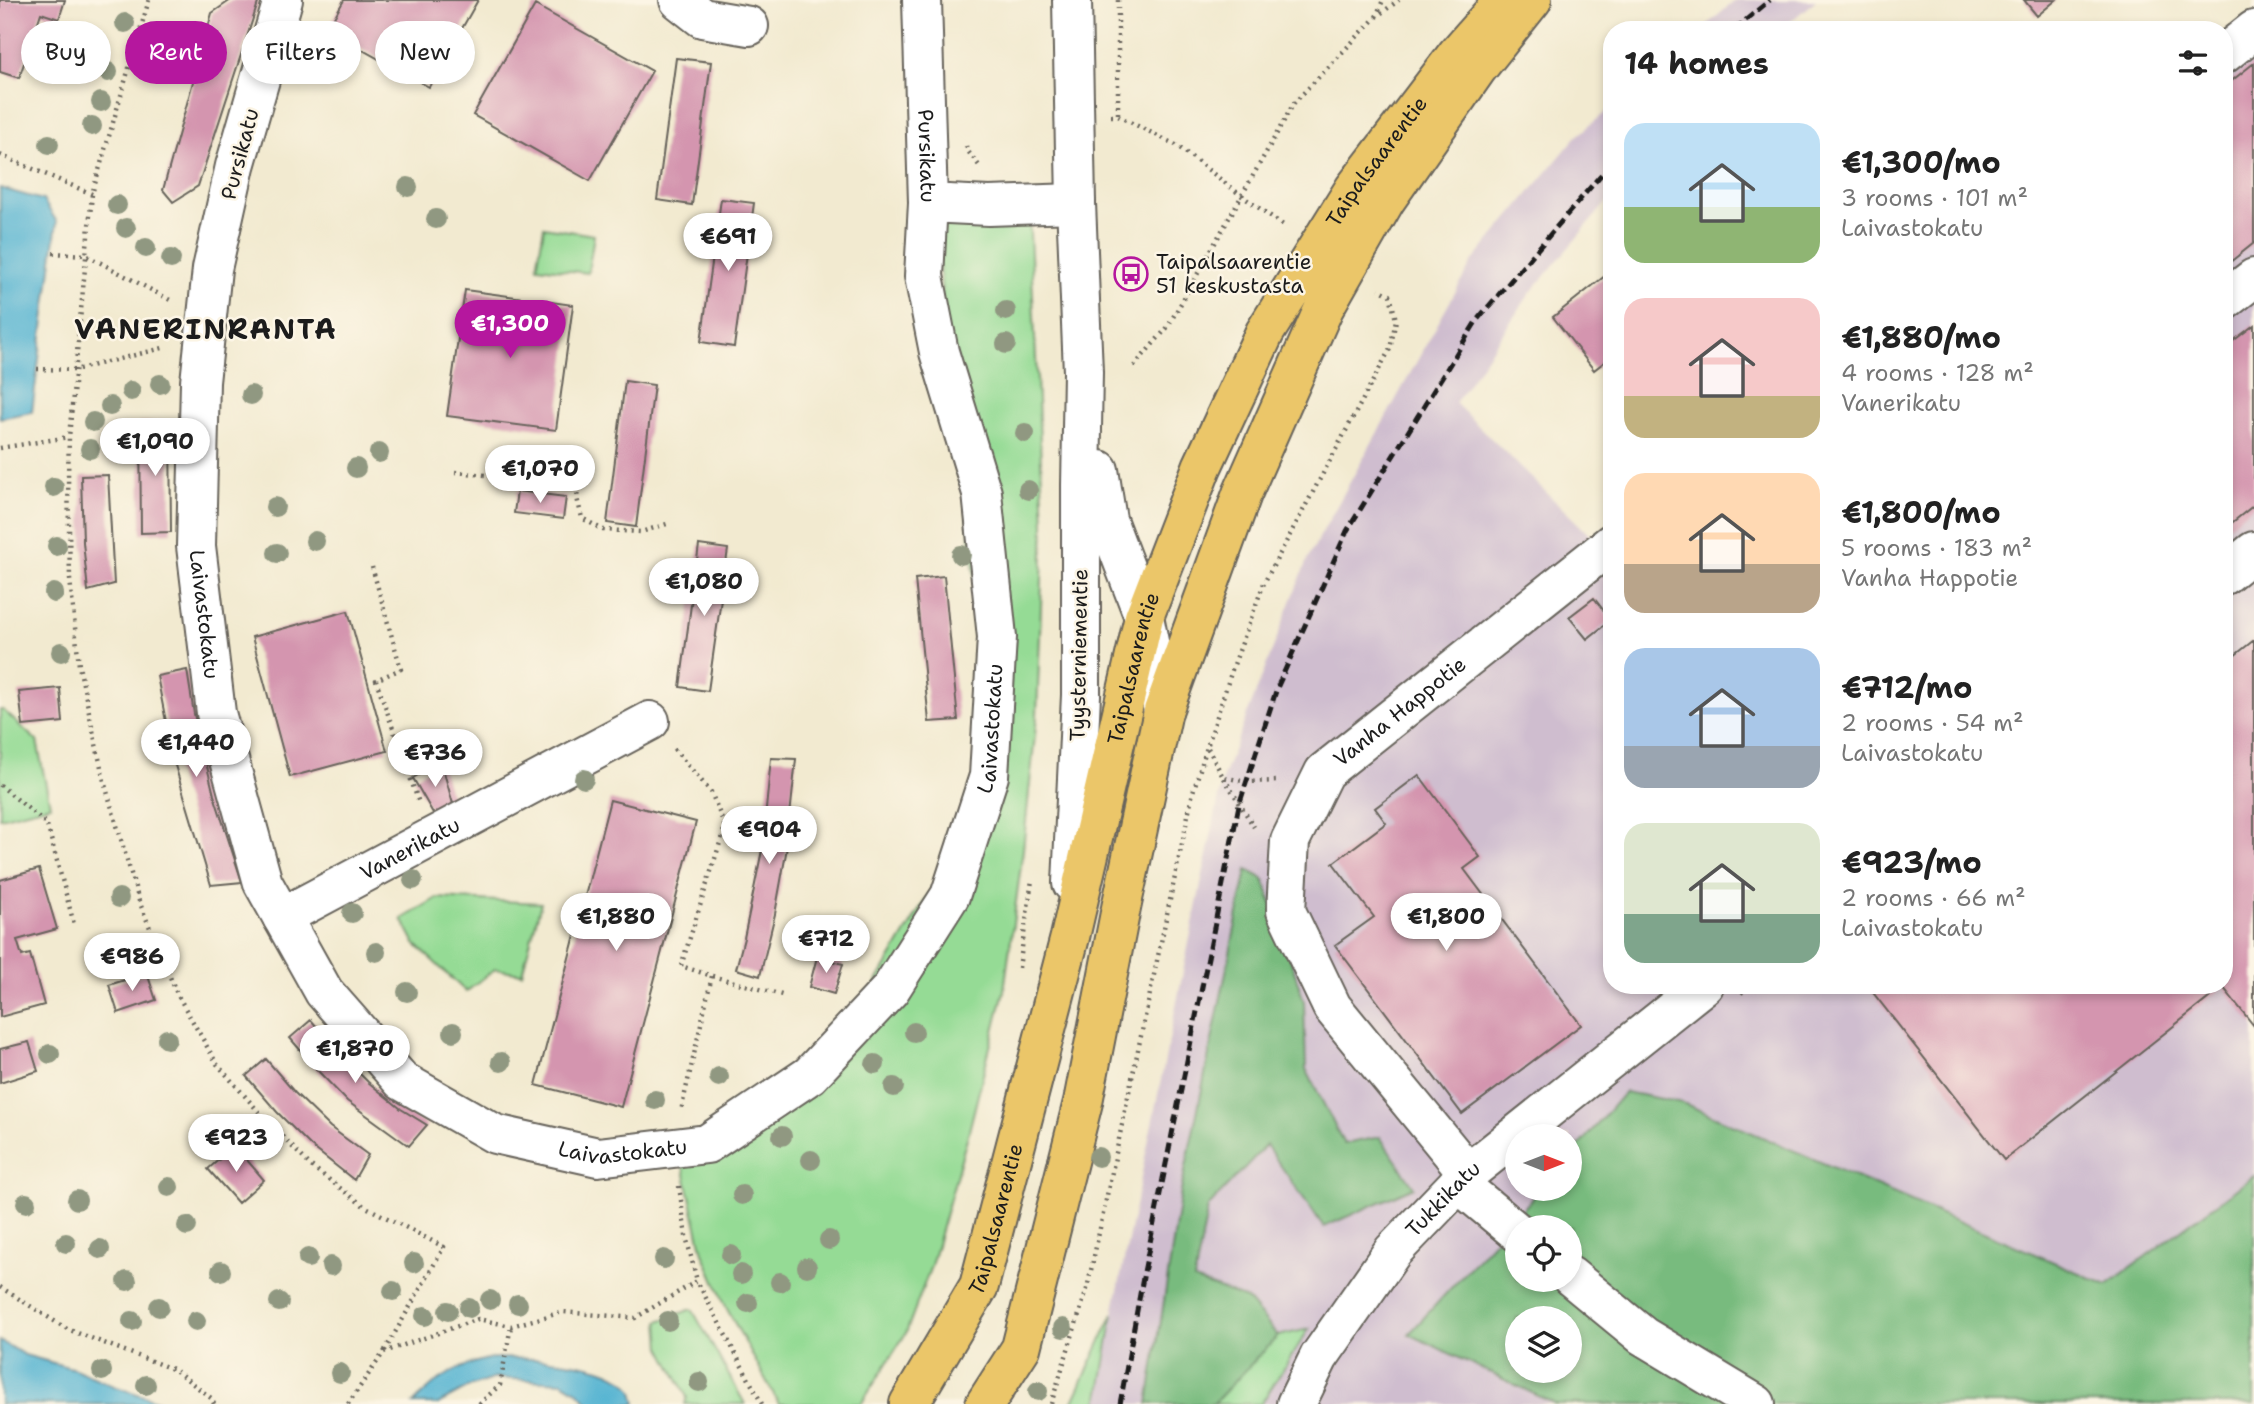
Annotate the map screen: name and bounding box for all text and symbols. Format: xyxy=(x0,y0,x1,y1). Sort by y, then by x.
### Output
chip: Buy xyxy=(21,21,111,84)
chip: Rent xyxy=(125,21,227,84)
chip: Filters xyxy=(241,21,361,84)
chip: New xyxy=(375,21,475,84)
text: 14 homes xyxy=(1624,43,1769,84)
icon: filters xyxy=(2174,44,2212,82)
street label: Taipalsaarentie xyxy=(1320,90,1434,232)
street label: Pursikatu xyxy=(214,105,266,203)
street label: Pursikatu xyxy=(911,109,942,203)
text: €1,300/mo xyxy=(1841,142,2001,183)
icon: home xyxy=(1680,151,1764,235)
text: 3 rooms · 101 m² xyxy=(1841,183,2028,213)
text: Laivastokatu xyxy=(1841,213,1983,243)
pin: €691 xyxy=(687,214,769,273)
text: €691 xyxy=(699,221,757,251)
place label: Taipalsaarentie 51 keskustasta xyxy=(1156,248,1312,300)
bus stop icon: Taipalsaarentie 51 keskustasta xyxy=(1112,255,1150,293)
pin: €1,300 xyxy=(453,300,567,360)
text: €1,300 xyxy=(471,308,549,338)
district label: VANERINRANTA xyxy=(74,310,338,348)
text: €1,880/mo xyxy=(1841,317,2001,358)
icon: home xyxy=(1680,326,1764,410)
text: 4 rooms · 128 m² xyxy=(1841,358,2034,388)
text: Vanerikatu xyxy=(1841,388,1961,418)
pin: €1,090 xyxy=(98,419,212,478)
text: €1,090 xyxy=(116,426,194,456)
pin: €1,070 xyxy=(483,446,597,505)
text: €1,070 xyxy=(501,453,579,483)
text: €1,800/mo xyxy=(1841,492,2001,533)
icon: home xyxy=(1680,501,1764,585)
text: 5 rooms · 183 m² xyxy=(1841,533,2032,563)
street label: Laivastokatu xyxy=(183,548,226,681)
pin: €1,080 xyxy=(647,558,761,618)
text: Vanha Happotie xyxy=(1841,563,2018,593)
text: €1,080 xyxy=(665,566,743,596)
street label: Tyysterniementie xyxy=(1063,569,1095,741)
street label: Taipalsaarentie xyxy=(1101,588,1166,747)
street label: Vanha Happotie xyxy=(1328,650,1472,773)
street label: Laivastokatu xyxy=(970,663,1009,797)
text: €712/mo xyxy=(1841,667,1973,708)
icon: home xyxy=(1680,676,1764,760)
text: 2 rooms · 54 m² xyxy=(1841,708,2024,738)
pin: €1,440 xyxy=(139,720,253,779)
text: €1,440 xyxy=(157,727,235,757)
pin: €736 xyxy=(394,730,476,789)
text: €736 xyxy=(404,737,466,767)
text: Laivastokatu xyxy=(1841,738,1983,768)
pin: €904 xyxy=(728,806,810,866)
street label: Vanerikatu xyxy=(355,811,465,887)
text: €904 xyxy=(737,814,801,844)
text: €923/mo xyxy=(1841,842,1982,883)
icon: home xyxy=(1680,851,1764,935)
text: 2 rooms · 66 m² xyxy=(1841,883,2026,913)
pin: €1,880 xyxy=(559,894,673,953)
pin: €1,800 xyxy=(1389,894,1503,953)
text: €1,880 xyxy=(577,901,655,931)
text: €1,800 xyxy=(1407,901,1485,931)
text: Laivastokatu xyxy=(1841,913,1983,943)
pin: €712 xyxy=(785,916,867,975)
text: €712 xyxy=(798,923,854,953)
pin: €986 xyxy=(91,934,173,993)
text: €986 xyxy=(100,941,164,971)
pin: €1,870 xyxy=(298,1026,412,1085)
text: €1,870 xyxy=(316,1033,394,1063)
pin: €923 xyxy=(195,1114,277,1174)
text: €923 xyxy=(204,1122,268,1152)
north arrow xyxy=(1505,1124,1582,1200)
map controls xyxy=(1505,1124,1582,1383)
street label: Laivastokatu xyxy=(555,1132,689,1171)
street label: Taipalsaarentie xyxy=(962,1141,1030,1301)
street label: Tukkikatu xyxy=(1400,1154,1486,1243)
button: locate xyxy=(1505,1215,1582,1292)
button: layers xyxy=(1505,1306,1582,1383)

